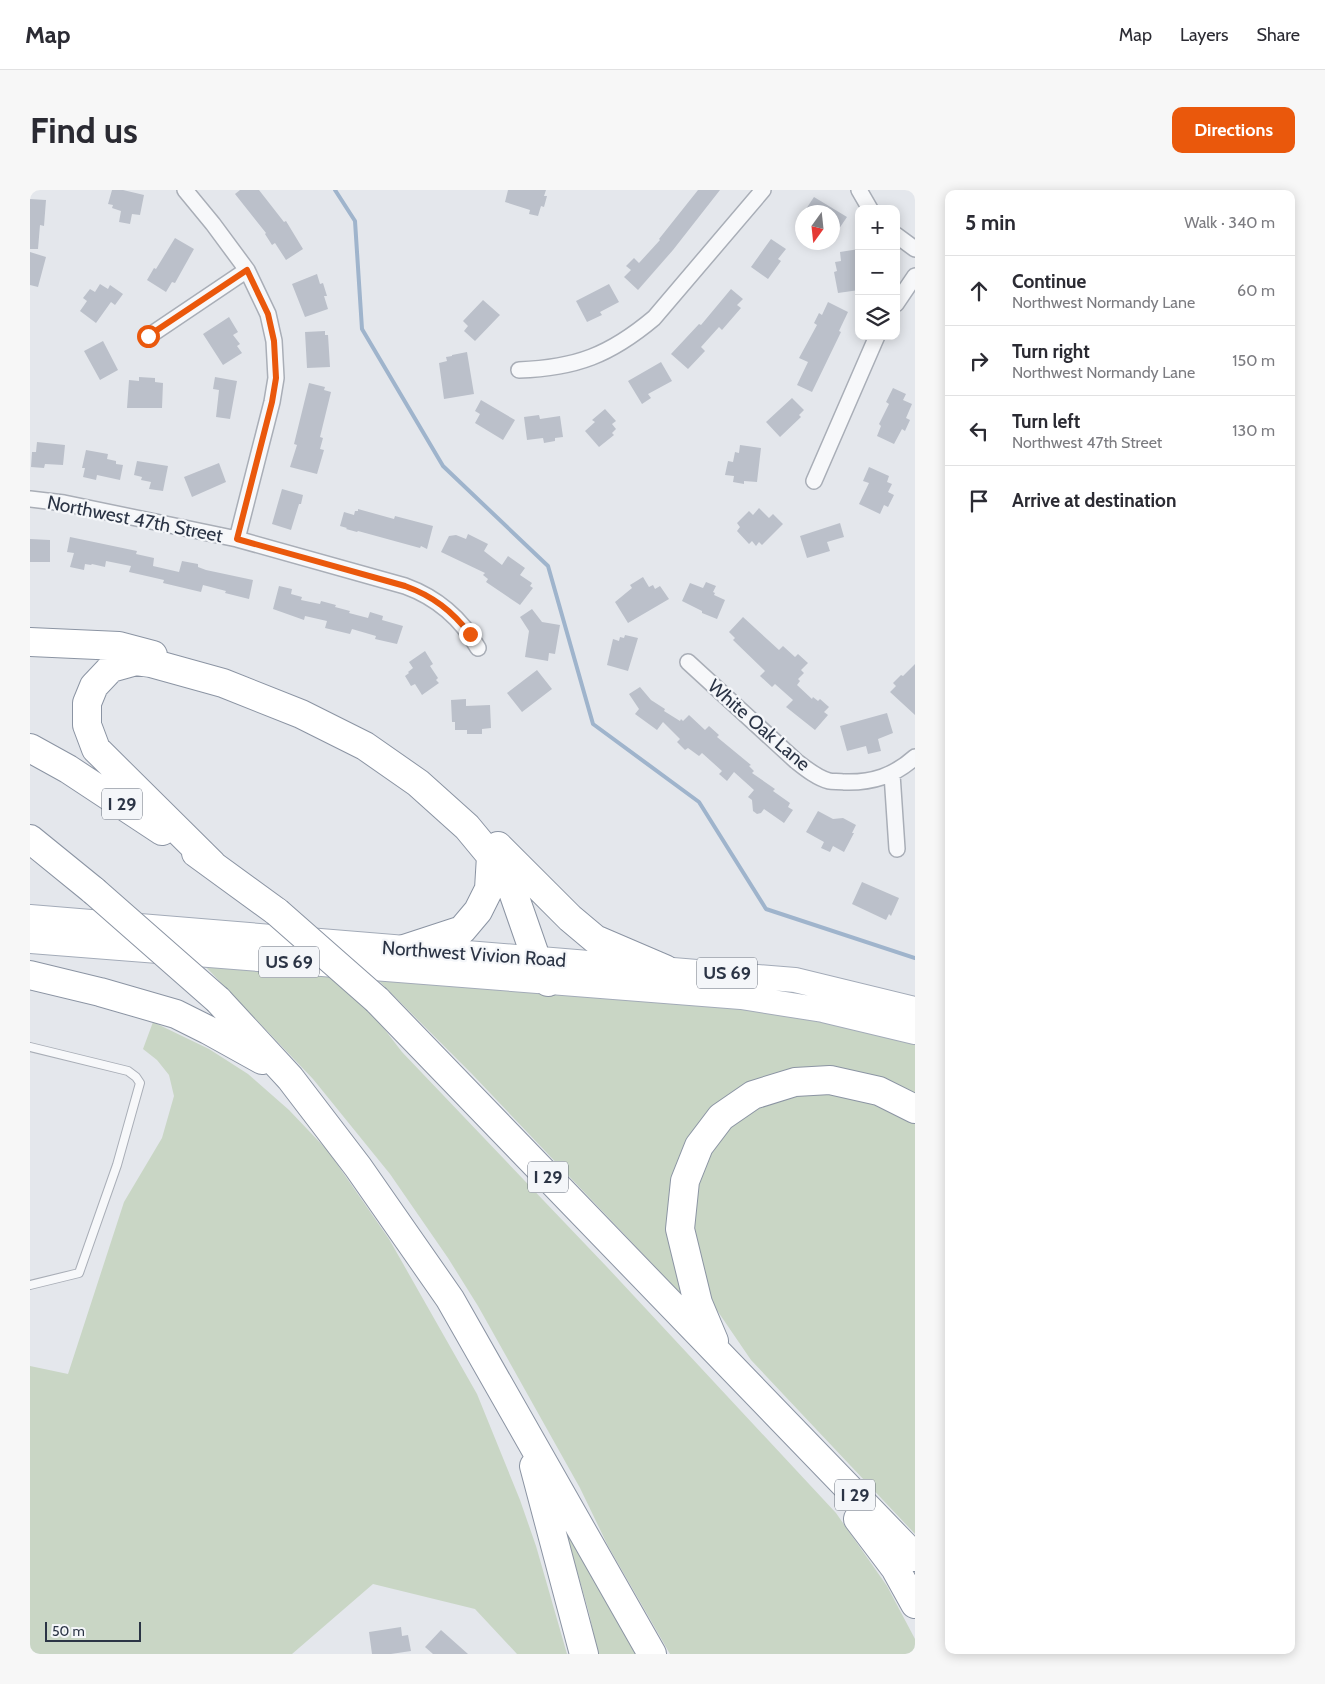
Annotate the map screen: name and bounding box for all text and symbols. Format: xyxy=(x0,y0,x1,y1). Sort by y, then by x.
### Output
text: Map xyxy=(25,20,71,49)
text: Map xyxy=(1119,24,1152,46)
text: Layers xyxy=(1180,24,1229,46)
text: Share xyxy=(1257,24,1300,46)
button: Directions xyxy=(1172,107,1295,153)
text: Find us xyxy=(30,109,138,152)
north arrow xyxy=(795,205,840,250)
map controls xyxy=(855,205,900,340)
button: + xyxy=(855,205,900,250)
text: 5 min xyxy=(965,210,1016,235)
text: Walk · 340 m xyxy=(1184,213,1275,232)
button: − xyxy=(855,250,900,295)
text: Continue xyxy=(1012,270,1086,293)
icon: ahead xyxy=(965,277,993,305)
text: 60 m xyxy=(1237,281,1275,300)
text: Northwest Normandy Lane xyxy=(1012,293,1195,312)
button: layers xyxy=(855,295,900,340)
route start xyxy=(137,325,160,348)
text: Turn right xyxy=(1012,340,1090,363)
icon: right xyxy=(965,347,993,375)
text: 150 m xyxy=(1232,351,1275,370)
text: Northwest Normandy Lane xyxy=(1012,363,1195,382)
text: Turn left xyxy=(1012,410,1080,433)
icon: left xyxy=(965,417,993,445)
text: 130 m xyxy=(1232,421,1275,440)
text: Northwest 47th Street xyxy=(1012,433,1162,452)
icon: arrive xyxy=(965,487,993,515)
text: Arrive at destination xyxy=(1012,489,1176,512)
street label: Northwest 47th Street xyxy=(45,491,225,547)
route end xyxy=(459,623,482,646)
street label: White Oak Lane xyxy=(703,674,815,776)
road number: I 29 xyxy=(102,788,142,820)
street label: Northwest Vivion Road xyxy=(381,936,567,972)
road number: US 69 xyxy=(259,946,319,978)
road number: US 69 xyxy=(697,958,757,988)
road number: I 29 xyxy=(528,1162,568,1192)
road number: I 29 xyxy=(835,1480,875,1510)
scale bar xyxy=(45,1619,141,1642)
text: 50 m xyxy=(52,1622,85,1640)

